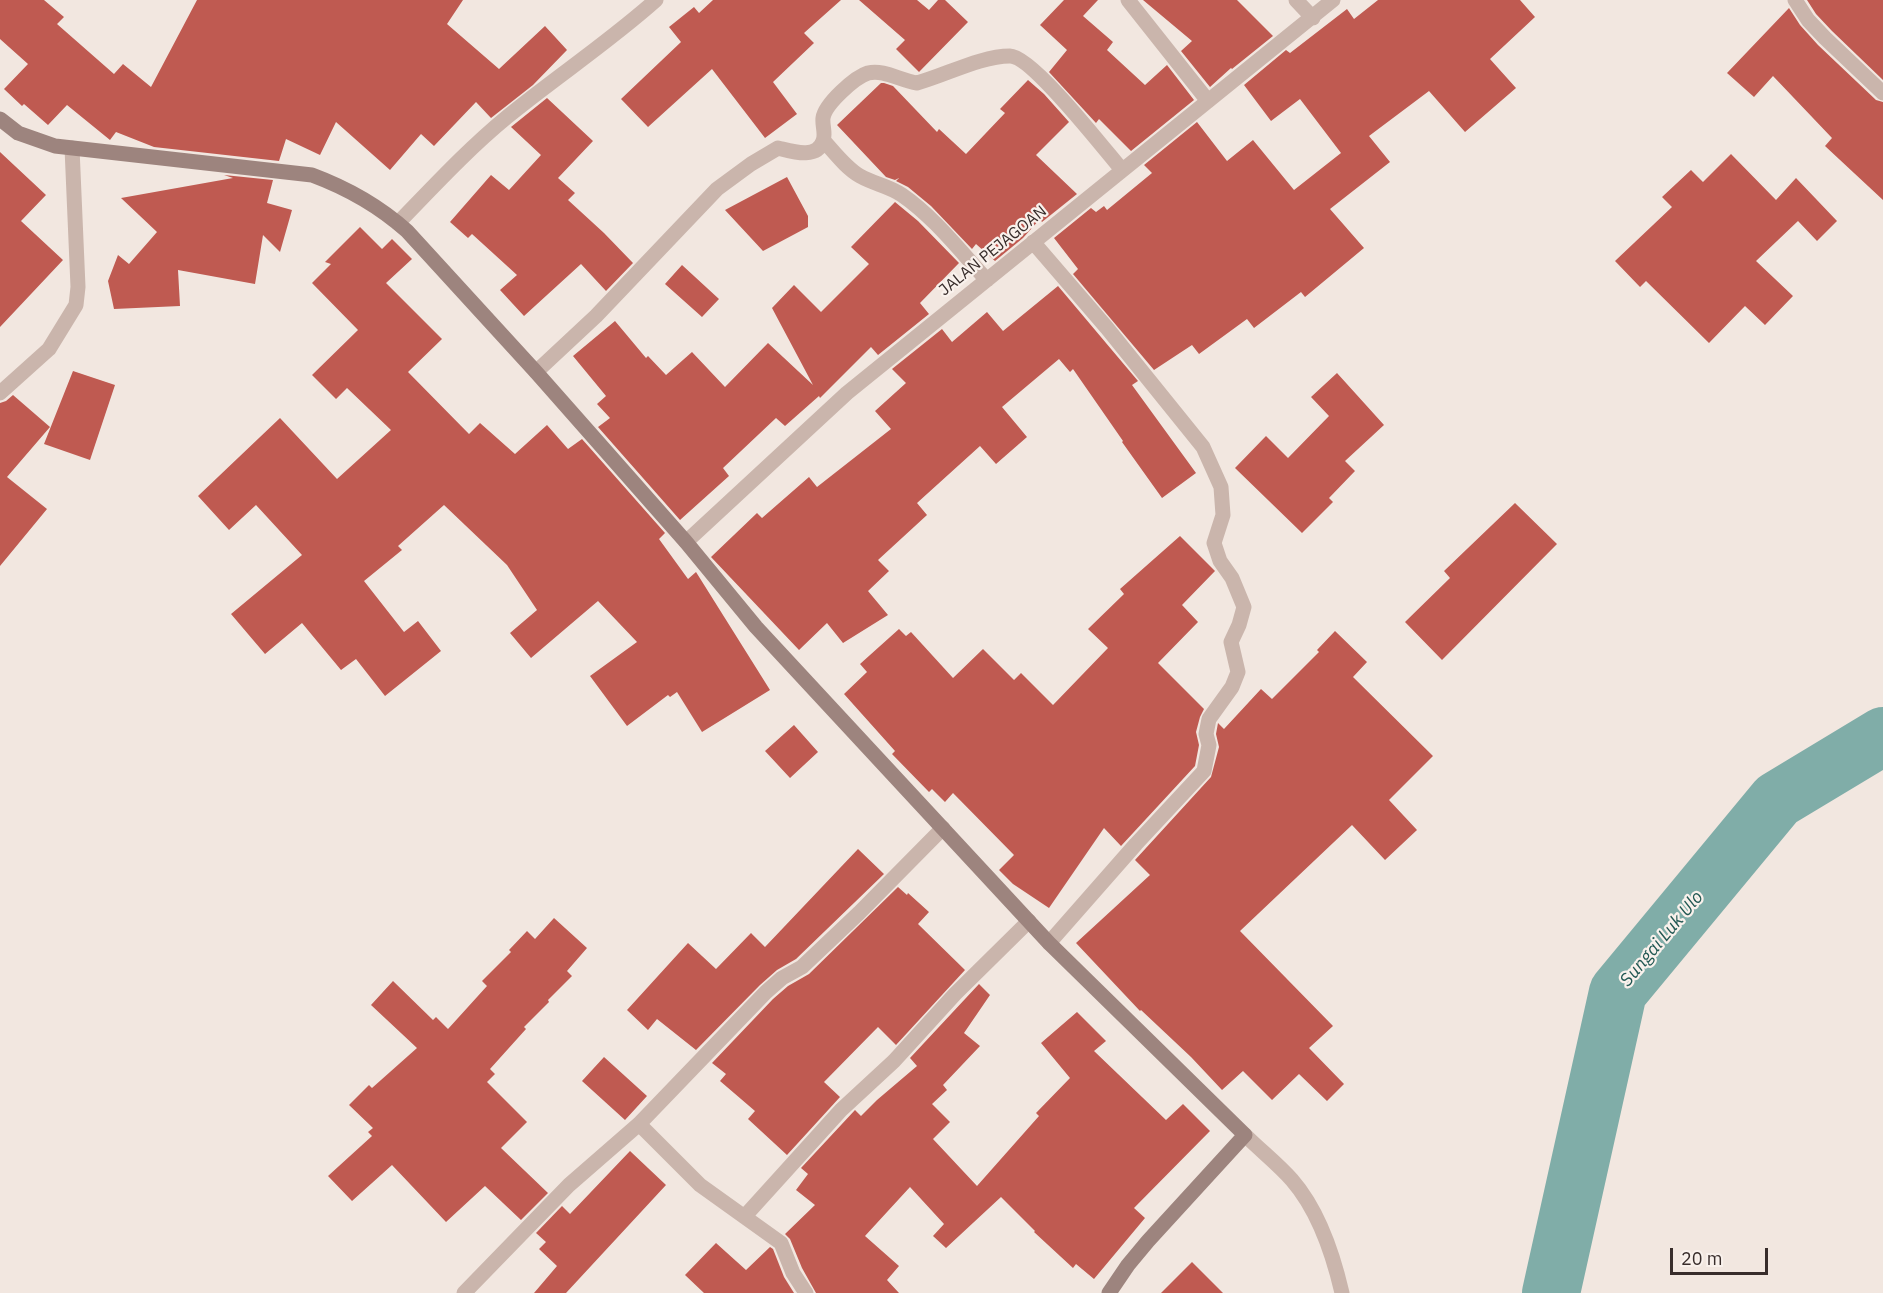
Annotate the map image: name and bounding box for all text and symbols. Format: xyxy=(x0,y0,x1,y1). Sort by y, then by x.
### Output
street label: JALAN PEJAGOAN xyxy=(935,202,1051,300)
water label: Sungai Luk Ulo xyxy=(1616,887,1708,991)
scale bar xyxy=(1673,1236,1770,1274)
text: 20 m xyxy=(1681,1247,1723,1270)

